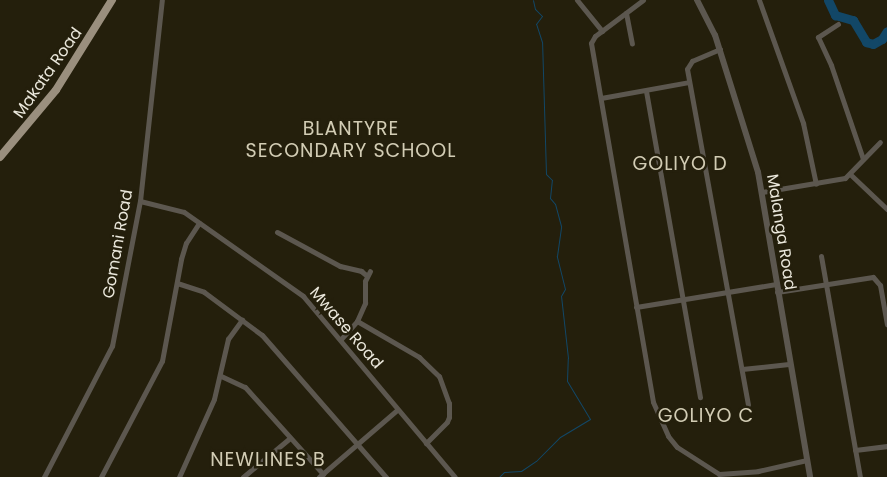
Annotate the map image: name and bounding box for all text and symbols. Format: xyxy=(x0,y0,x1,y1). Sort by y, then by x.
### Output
street label: Makata Road xyxy=(10,24,86,122)
district label: BLANTYRE SECONDARY SCHOOL xyxy=(244,118,458,162)
district label: GOLIYO D xyxy=(631,153,729,175)
street label: Malanga Road xyxy=(762,173,800,291)
street label: Gomani Road xyxy=(99,188,137,300)
street label: Mwase Road xyxy=(305,283,387,373)
district label: GOLIYO C xyxy=(657,405,755,427)
district label: NEWLINES B xyxy=(209,449,327,471)

